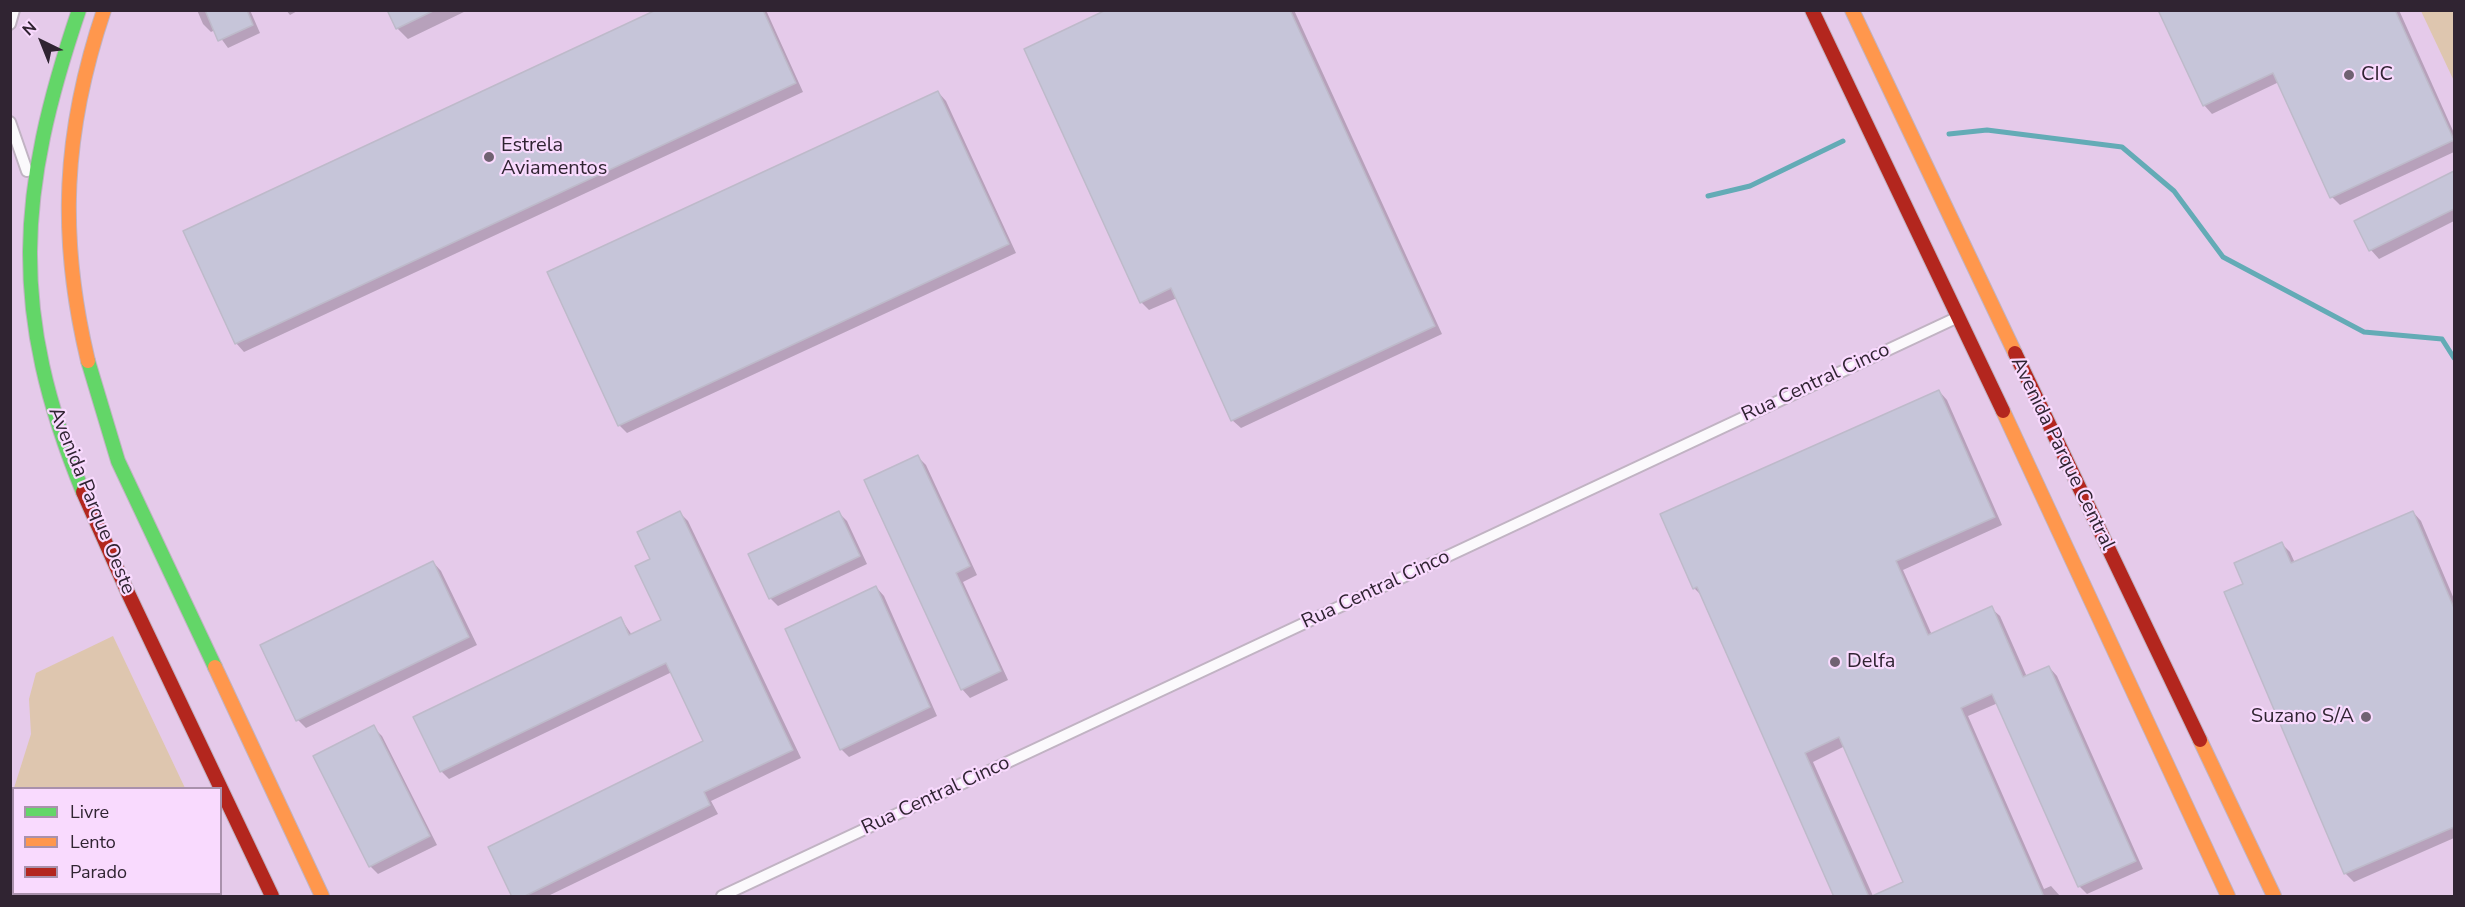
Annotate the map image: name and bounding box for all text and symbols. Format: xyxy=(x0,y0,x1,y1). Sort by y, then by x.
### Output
north arrow xyxy=(12,12,72,72)
text: N xyxy=(18,17,42,41)
place label: CIC xyxy=(2361,63,2393,87)
marker: CIC xyxy=(2342,68,2356,82)
place label: Estrela Aviamentos xyxy=(501,134,607,181)
marker: Estrela Aviamentos xyxy=(482,150,496,164)
street label: Rua Central Cinco xyxy=(1738,338,1894,428)
street label: Avenida Parque Central xyxy=(2005,353,2119,555)
street label: Avenida Parque Oeste xyxy=(42,404,140,598)
street label: Rua Central Cinco xyxy=(1298,545,1454,635)
place label: Delfa xyxy=(1847,650,1895,674)
marker: Delfa xyxy=(1828,655,1842,669)
place label: Suzano S/A xyxy=(2251,705,2354,729)
marker: Suzano S/A xyxy=(2359,710,2373,724)
street label: Rua Central Cinco xyxy=(858,751,1014,841)
legend xyxy=(12,787,222,895)
text: Livre xyxy=(70,800,109,824)
text: Lento xyxy=(70,830,116,854)
text: Parado xyxy=(70,860,127,884)

